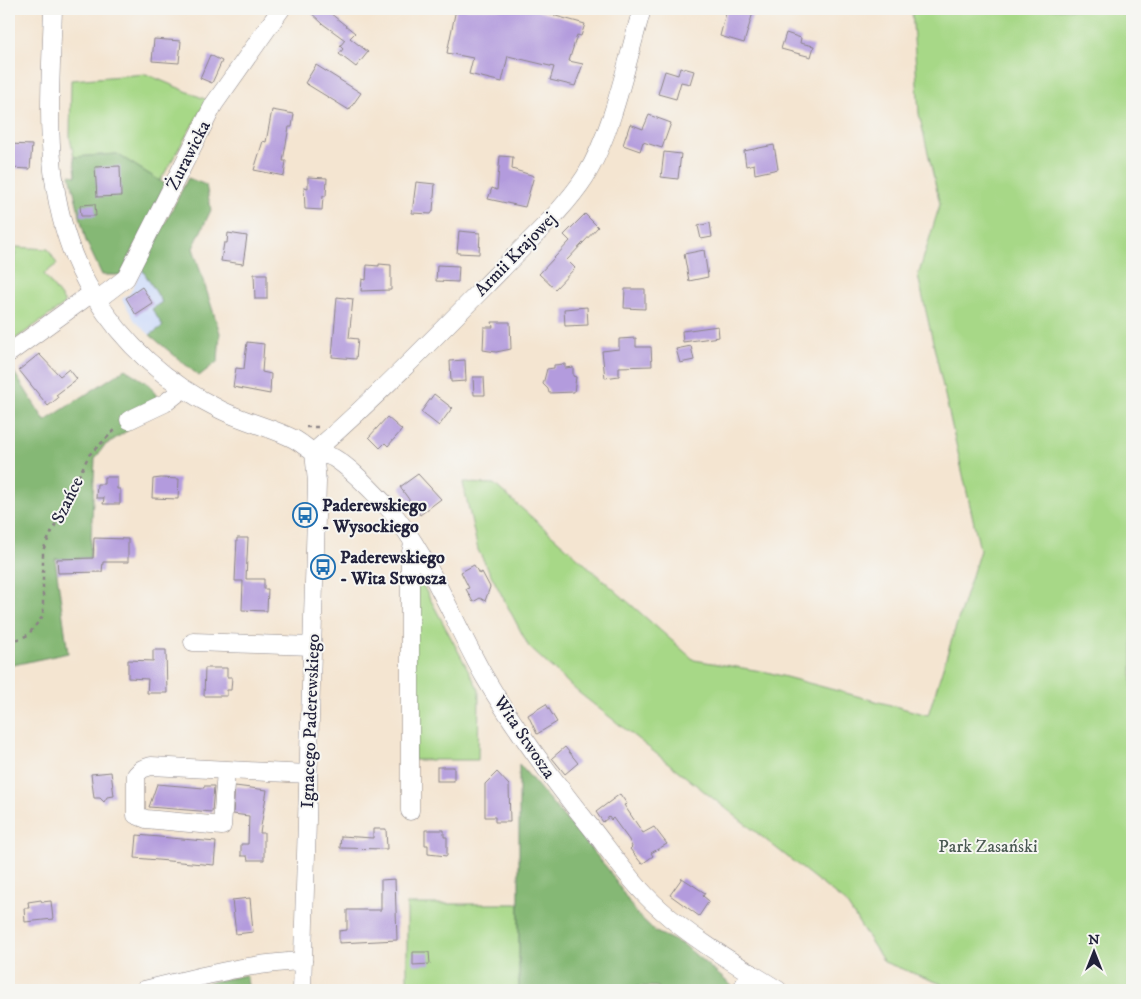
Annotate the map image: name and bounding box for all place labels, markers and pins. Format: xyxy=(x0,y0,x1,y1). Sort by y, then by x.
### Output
place label: Paderewskiego - Wysockiego xyxy=(322,495,427,538)
bus stop icon: Paderewskiego - Wysockiego xyxy=(292,502,318,528)
place label: Paderewskiego - Wita Stwosza xyxy=(340,547,447,590)
bus stop icon: Paderewskiego - Wita Stwosza xyxy=(310,554,336,580)

